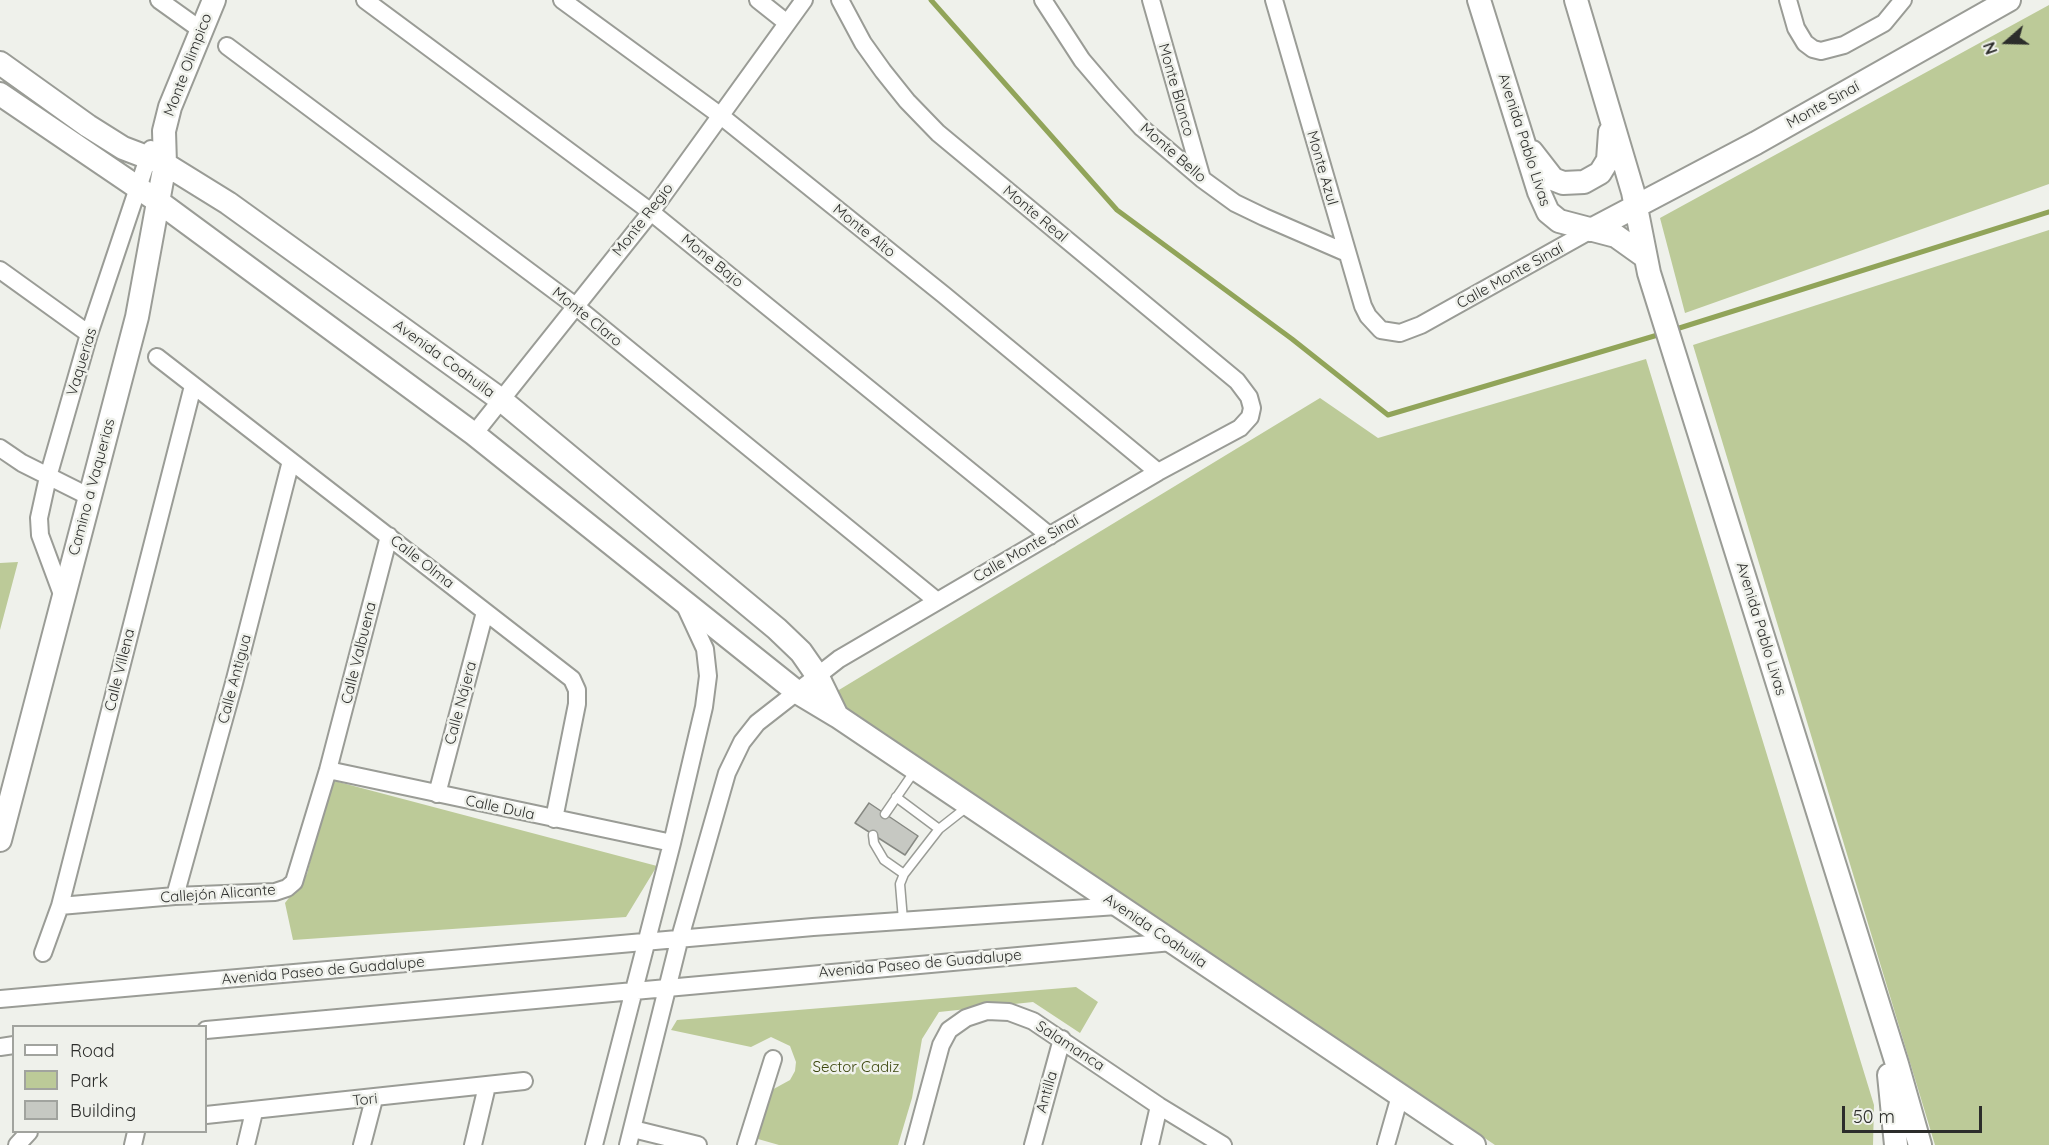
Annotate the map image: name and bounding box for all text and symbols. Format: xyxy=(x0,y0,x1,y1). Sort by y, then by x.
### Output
street label: Monte Olimpico xyxy=(160,11,216,119)
north arrow xyxy=(1977,12,2037,72)
text: N xyxy=(1979,39,2001,57)
street label: Monte Blanco xyxy=(1154,42,1198,138)
street label: Avenida Pablo Livas xyxy=(1494,71,1554,209)
street label: Monte Sinaí xyxy=(1784,78,1862,132)
street label: Monte Bello xyxy=(1136,119,1210,187)
street label: Monte Azul xyxy=(1303,129,1341,207)
street label: Monte Regio xyxy=(609,180,677,260)
street label: Monte Real xyxy=(999,182,1071,246)
street label: Monte Alto xyxy=(829,200,899,262)
street label: Mone Bajo xyxy=(677,231,747,291)
street label: Calle Monte Sinaí xyxy=(1454,239,1566,313)
street label: Monte Claro xyxy=(548,283,626,351)
street label: Avenida Coahuila xyxy=(390,316,498,402)
street label: Vaquerias xyxy=(63,326,101,398)
street label: Camino a Vaquerias xyxy=(65,417,119,557)
street label: Calle Monte Sinaí xyxy=(970,512,1082,586)
street label: Calle Olma xyxy=(387,532,457,592)
street label: Avenida Pablo Livas xyxy=(1732,560,1790,698)
street label: Calle Valbuena xyxy=(338,600,380,706)
street label: Calle Villena xyxy=(101,627,139,713)
street label: Calle Antigua xyxy=(214,632,256,726)
street label: Calle Nájera xyxy=(441,659,481,747)
street label: Calle Dula xyxy=(464,792,536,824)
street label: Callejón Alicante xyxy=(160,881,276,907)
street label: Avenida Coahuila xyxy=(1100,890,1210,972)
street label: Avenida Paseo de Guadalupe xyxy=(818,946,1022,982)
street label: Avenida Paseo de Guadalupe xyxy=(221,953,425,989)
street label: Salamanca xyxy=(1032,1017,1108,1075)
legend xyxy=(12,1025,207,1133)
text: Road xyxy=(70,1039,115,1062)
park label: Sector Cadiz xyxy=(813,1058,899,1076)
text: Park xyxy=(70,1069,108,1092)
street label: Antilla xyxy=(1032,1069,1062,1115)
street label: Tori xyxy=(351,1090,379,1110)
scale bar xyxy=(1845,1094,1984,1132)
text: Building xyxy=(70,1099,136,1122)
text: 50 m xyxy=(1853,1105,1895,1128)

